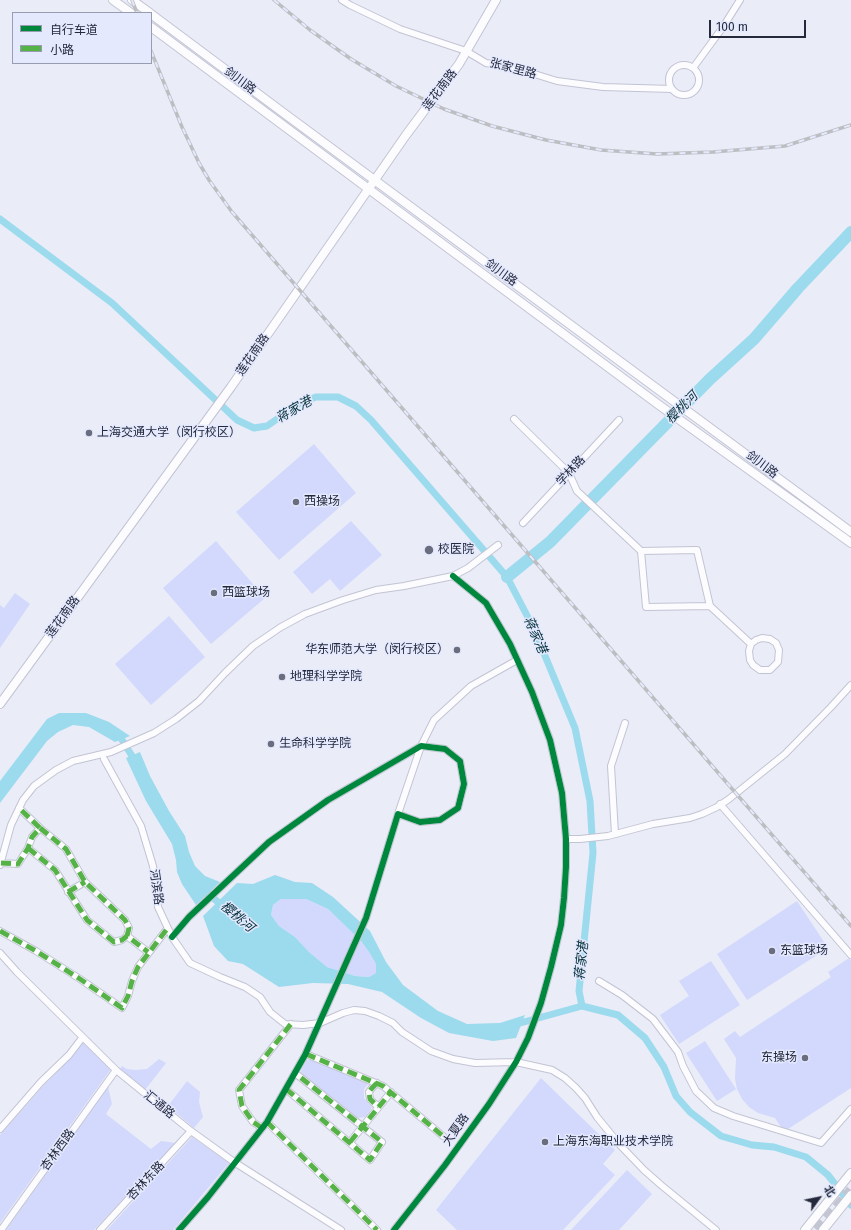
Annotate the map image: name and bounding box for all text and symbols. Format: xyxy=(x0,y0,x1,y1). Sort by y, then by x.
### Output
legend xyxy=(12,12,152,64)
scale bar xyxy=(711,12,808,38)
text: 100 m xyxy=(716,20,748,34)
text: 自行车道 xyxy=(50,23,98,37)
text: 小路 xyxy=(50,43,74,57)
street label: 张家里路 xyxy=(488,56,538,82)
street label: 剑川路 xyxy=(221,64,259,98)
street label: 莲花南路 xyxy=(420,66,460,114)
street label: 剑川路 xyxy=(482,257,520,289)
street label: 莲花南路 xyxy=(233,331,273,379)
water label: 樱桃河 xyxy=(663,389,701,427)
water label: 蒋家港 xyxy=(273,393,315,427)
place label: 上海交通大学（闵行校区） xyxy=(97,426,241,440)
marker: 上海交通大学（闵行校区） xyxy=(84,428,94,438)
street label: 剑川路 xyxy=(743,448,781,482)
street label: 学林路 xyxy=(553,453,589,489)
place label: 西操场 xyxy=(304,495,340,509)
marker: 西操场 xyxy=(291,497,301,507)
place label: 校医院 xyxy=(438,543,474,557)
marker: 校医院 xyxy=(423,544,435,556)
place label: 西篮球场 xyxy=(222,586,270,600)
marker: 西篮球场 xyxy=(209,588,219,598)
street label: 莲花南路 xyxy=(43,593,83,641)
water label: 蒋家港 xyxy=(520,614,550,656)
place label: 华东师范大学（闵行校区） xyxy=(305,643,449,657)
marker: 华东师范大学（闵行校区） xyxy=(452,645,462,655)
place label: 地理科学学院 xyxy=(290,670,362,684)
marker: 地理科学学院 xyxy=(277,672,287,682)
place label: 生命科学学院 xyxy=(279,737,351,751)
marker: 生命科学学院 xyxy=(266,739,276,749)
street label: 河滨路 xyxy=(146,868,166,906)
water label: 樱桃河 xyxy=(217,898,257,936)
water label: 蒋家港 xyxy=(572,941,592,981)
place label: 东篮球场 xyxy=(780,944,828,958)
marker: 东篮球场 xyxy=(767,946,777,956)
place label: 东操场 xyxy=(761,1051,797,1065)
marker: 东操场 xyxy=(800,1053,810,1063)
street label: 汇通路 xyxy=(140,1088,178,1122)
street label: 大夏路 xyxy=(440,1111,472,1149)
street label: 杏林西路 xyxy=(38,1126,78,1174)
place label: 上海东海职业技术学院 xyxy=(553,1135,673,1149)
marker: 上海东海职业技术学院 xyxy=(540,1137,550,1147)
street label: 杏林东路 xyxy=(124,1159,168,1203)
north arrow xyxy=(799,1178,839,1218)
text: 北 xyxy=(821,1183,838,1199)

